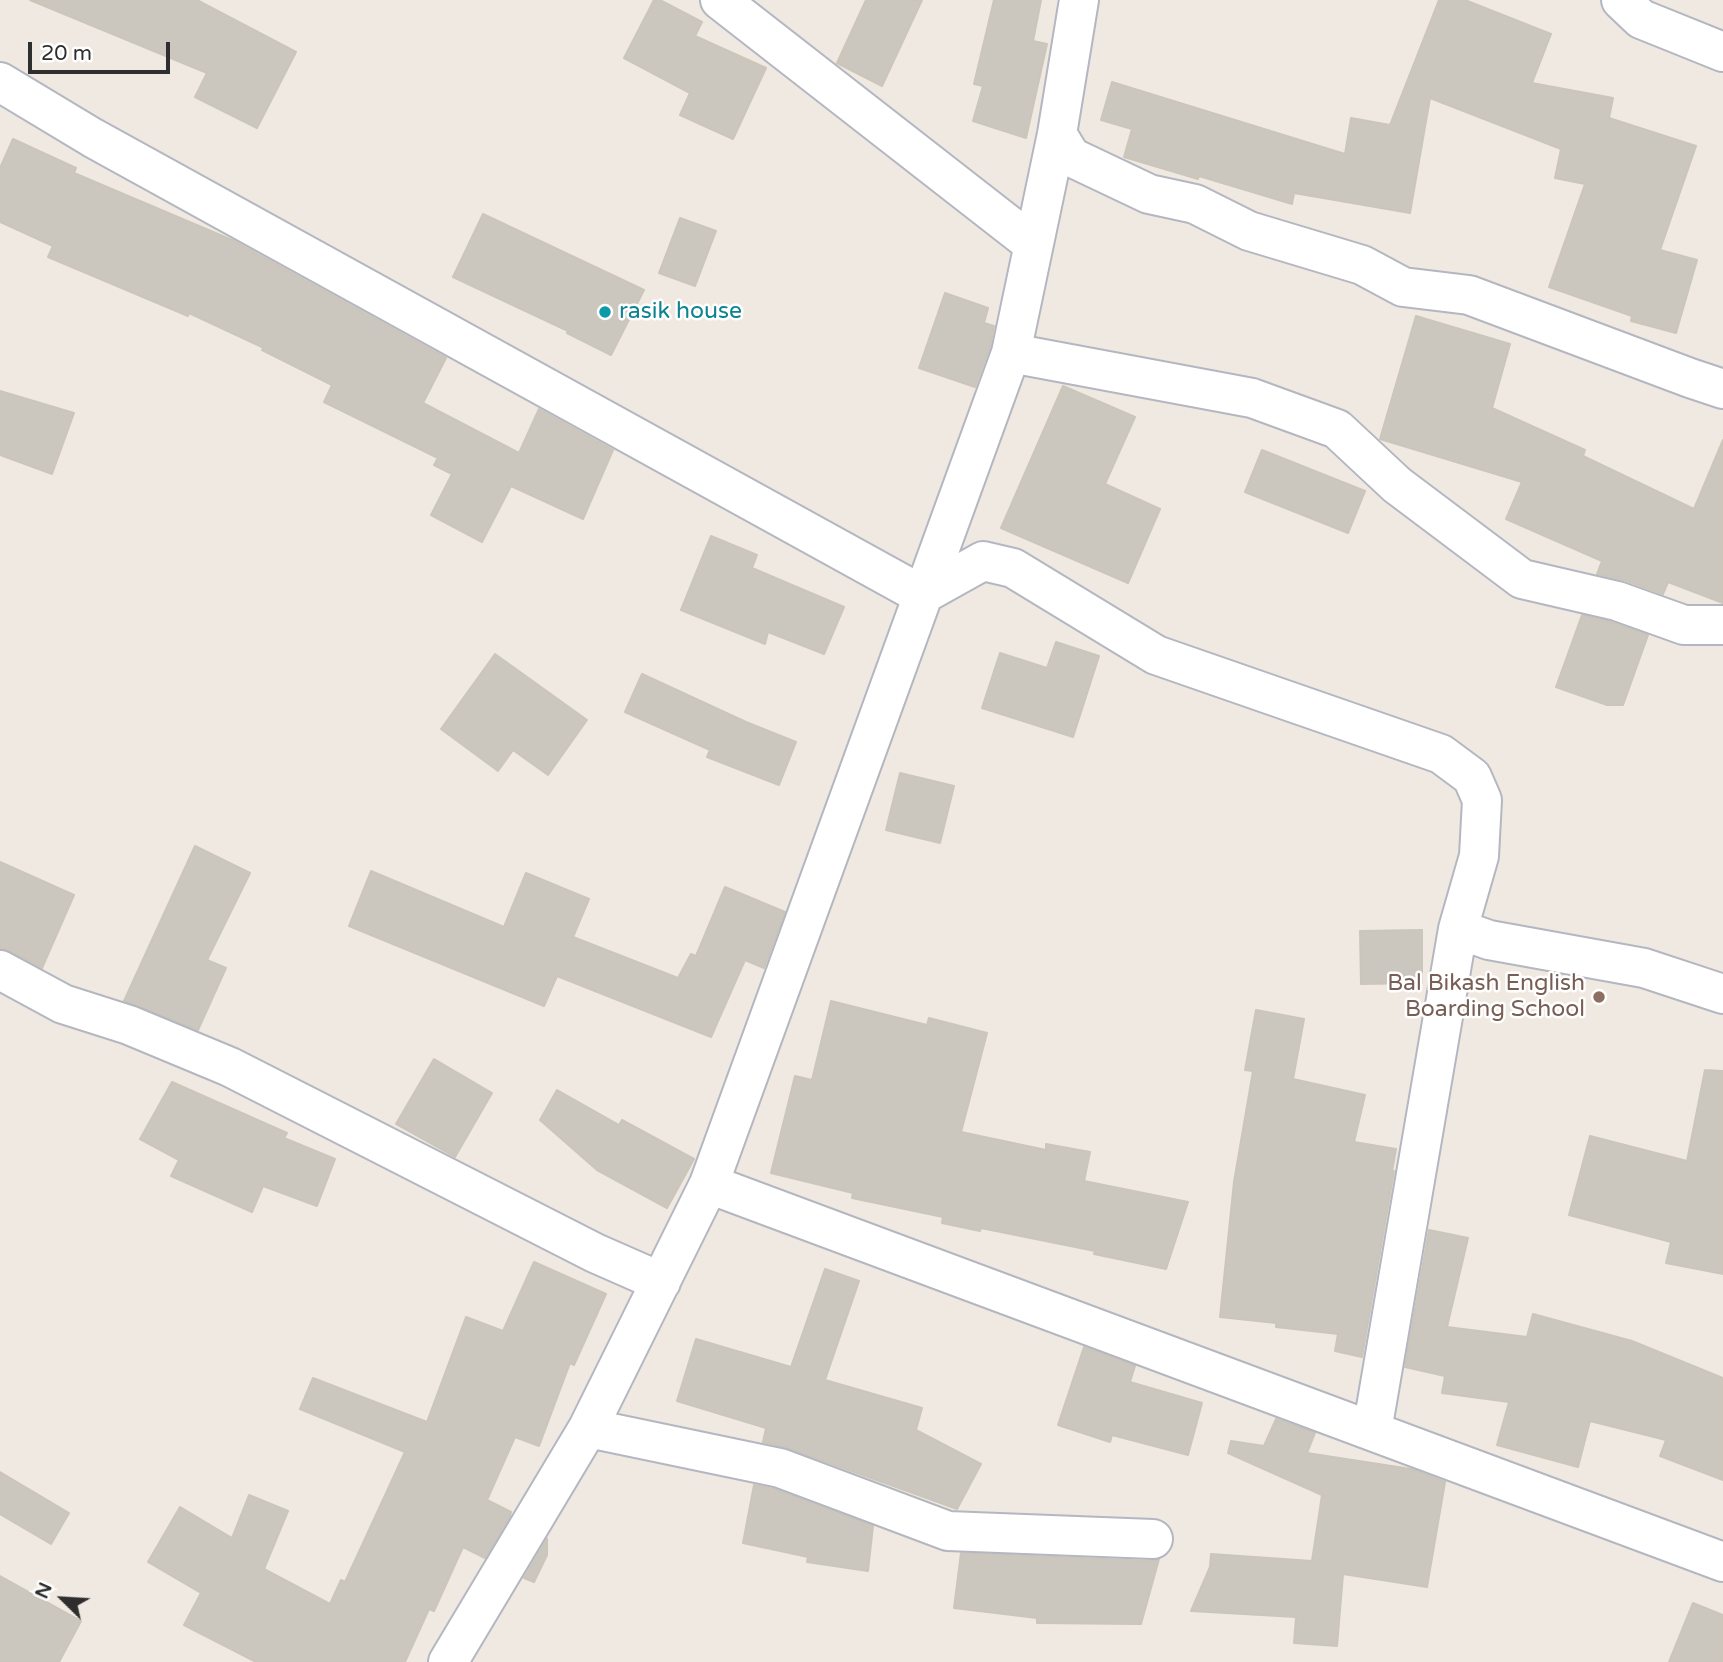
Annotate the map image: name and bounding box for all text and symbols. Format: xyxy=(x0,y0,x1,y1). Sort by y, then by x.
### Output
scale bar xyxy=(32,28,173,72)
text: 20 m xyxy=(41,41,92,66)
place label: rasik house xyxy=(619,298,742,326)
marker: rasik house xyxy=(597,304,613,320)
place label: Bal Bikash English Boarding School xyxy=(1387,970,1585,1024)
marker: Bal Bikash English Boarding School xyxy=(1591,989,1607,1005)
north arrow xyxy=(28,1564,98,1634)
text: N xyxy=(31,1579,57,1602)

